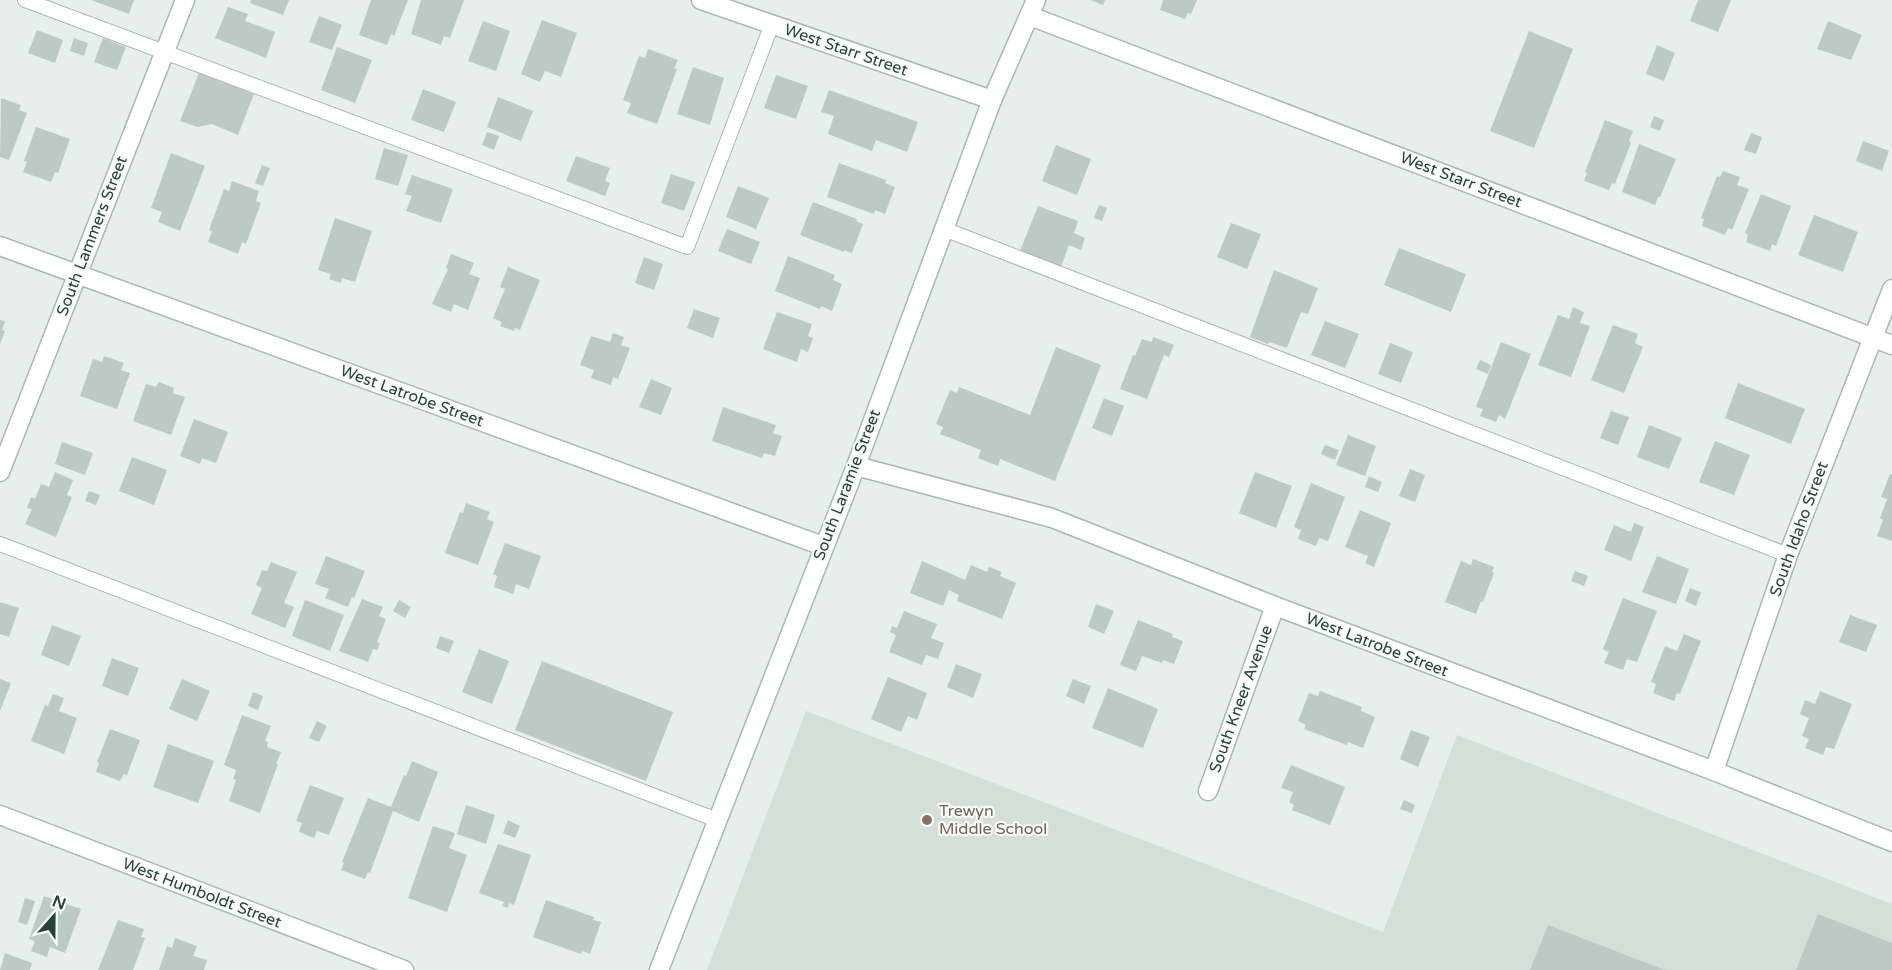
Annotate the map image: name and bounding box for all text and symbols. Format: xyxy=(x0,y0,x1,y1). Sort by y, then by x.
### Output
street label: West Starr Street xyxy=(782,20,910,80)
street label: West Starr Street xyxy=(1397,148,1525,212)
street label: South Lammers Street xyxy=(52,153,132,319)
street label: West Latrobe Street xyxy=(338,361,486,431)
street label: South Laramie Street xyxy=(809,407,885,563)
street label: South Idaho Street xyxy=(1765,459,1833,599)
street label: West Latrobe Street xyxy=(1303,609,1451,681)
street label: South Kneer Avenue xyxy=(1205,623,1277,775)
place label: Trewyn Middle School xyxy=(939,801,1047,839)
marker: Trewyn Middle School xyxy=(920,813,934,827)
street label: West Humboldt Street xyxy=(120,853,284,933)
north arrow xyxy=(24,886,84,946)
text: N xyxy=(49,891,69,915)

